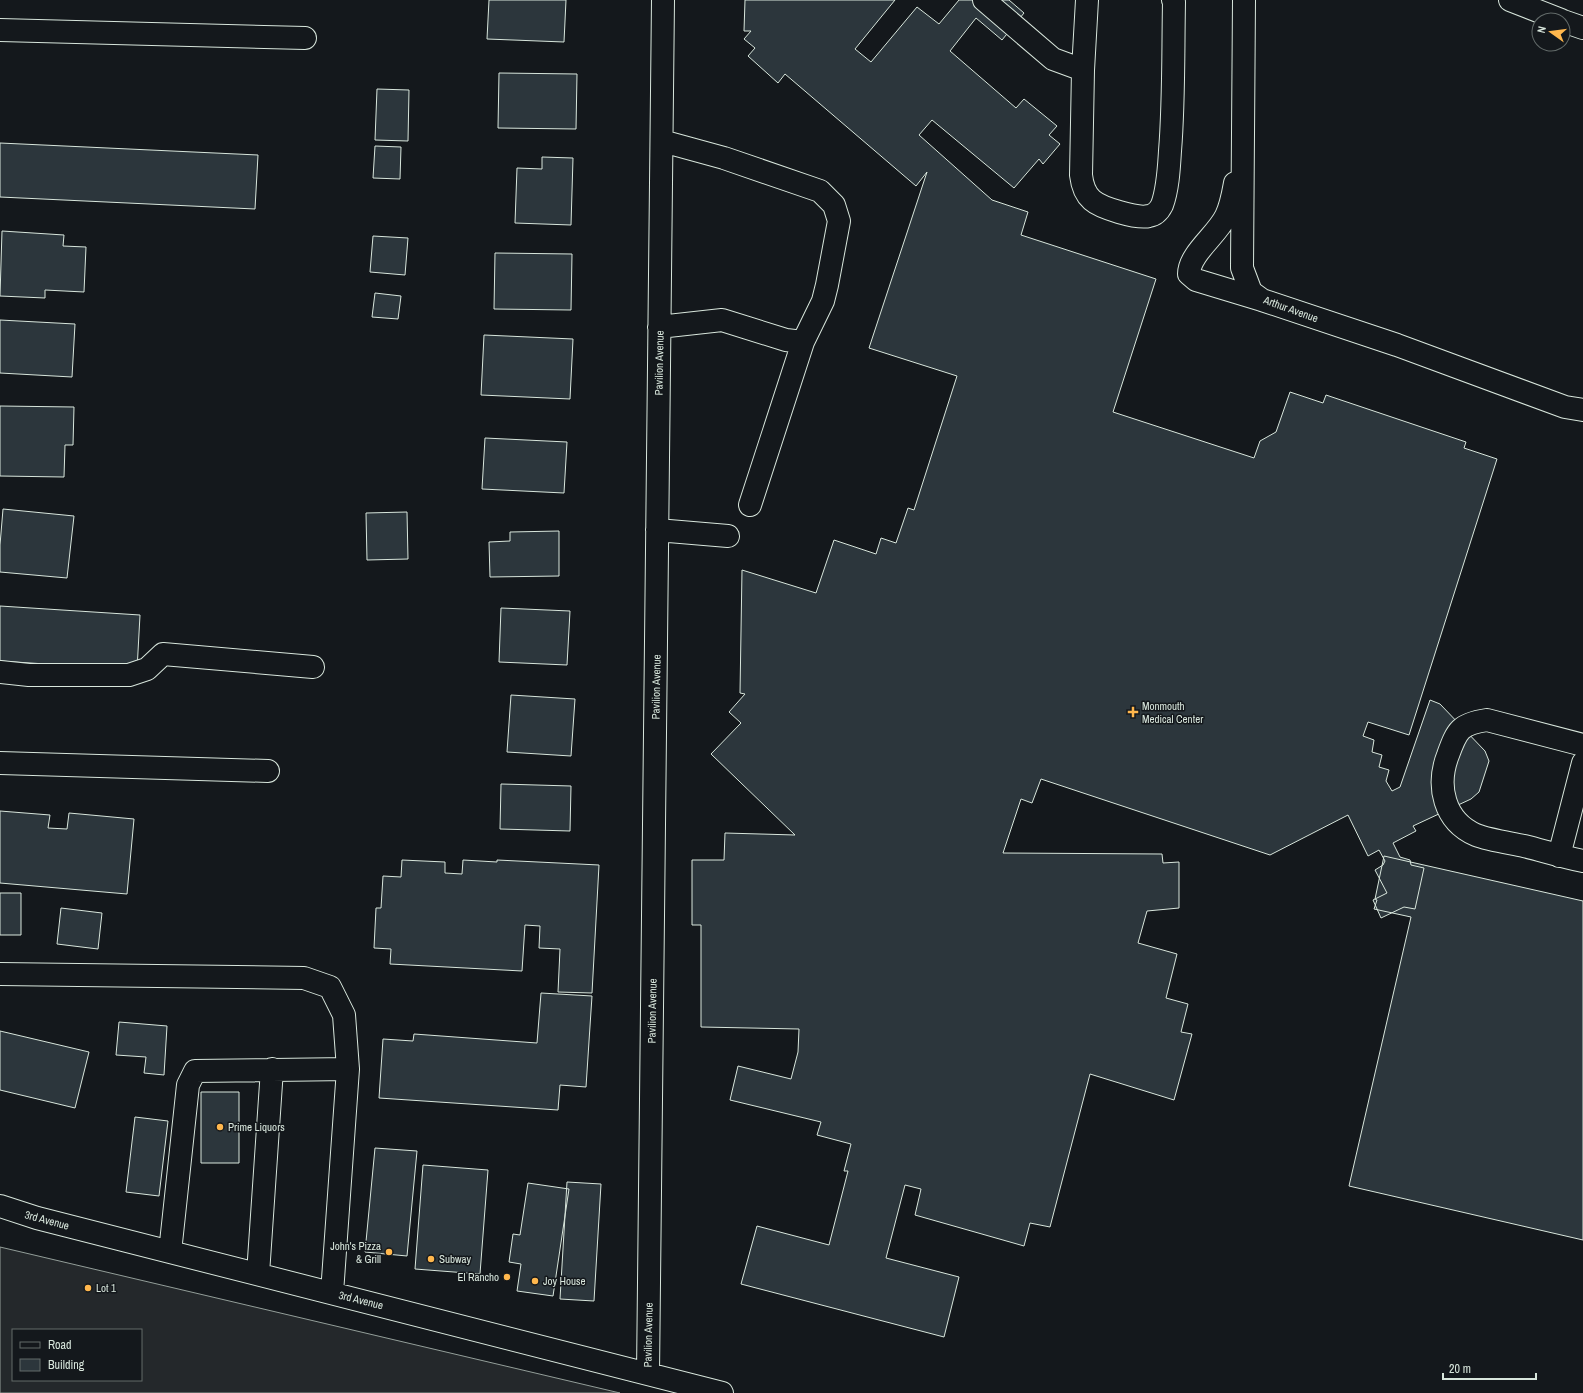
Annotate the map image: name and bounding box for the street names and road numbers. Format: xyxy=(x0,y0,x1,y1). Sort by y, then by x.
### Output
street label: Arthur Avenue xyxy=(1261,292,1320,325)
street label: Pavilion Avenue xyxy=(651,330,667,396)
street label: Pavilion Avenue xyxy=(648,654,664,720)
street label: Pavilion Avenue xyxy=(644,978,660,1044)
street label: 3rd Avenue xyxy=(23,1207,71,1233)
street label: 3rd Avenue xyxy=(337,1288,385,1312)
street label: Pavilion Avenue xyxy=(640,1302,656,1368)

